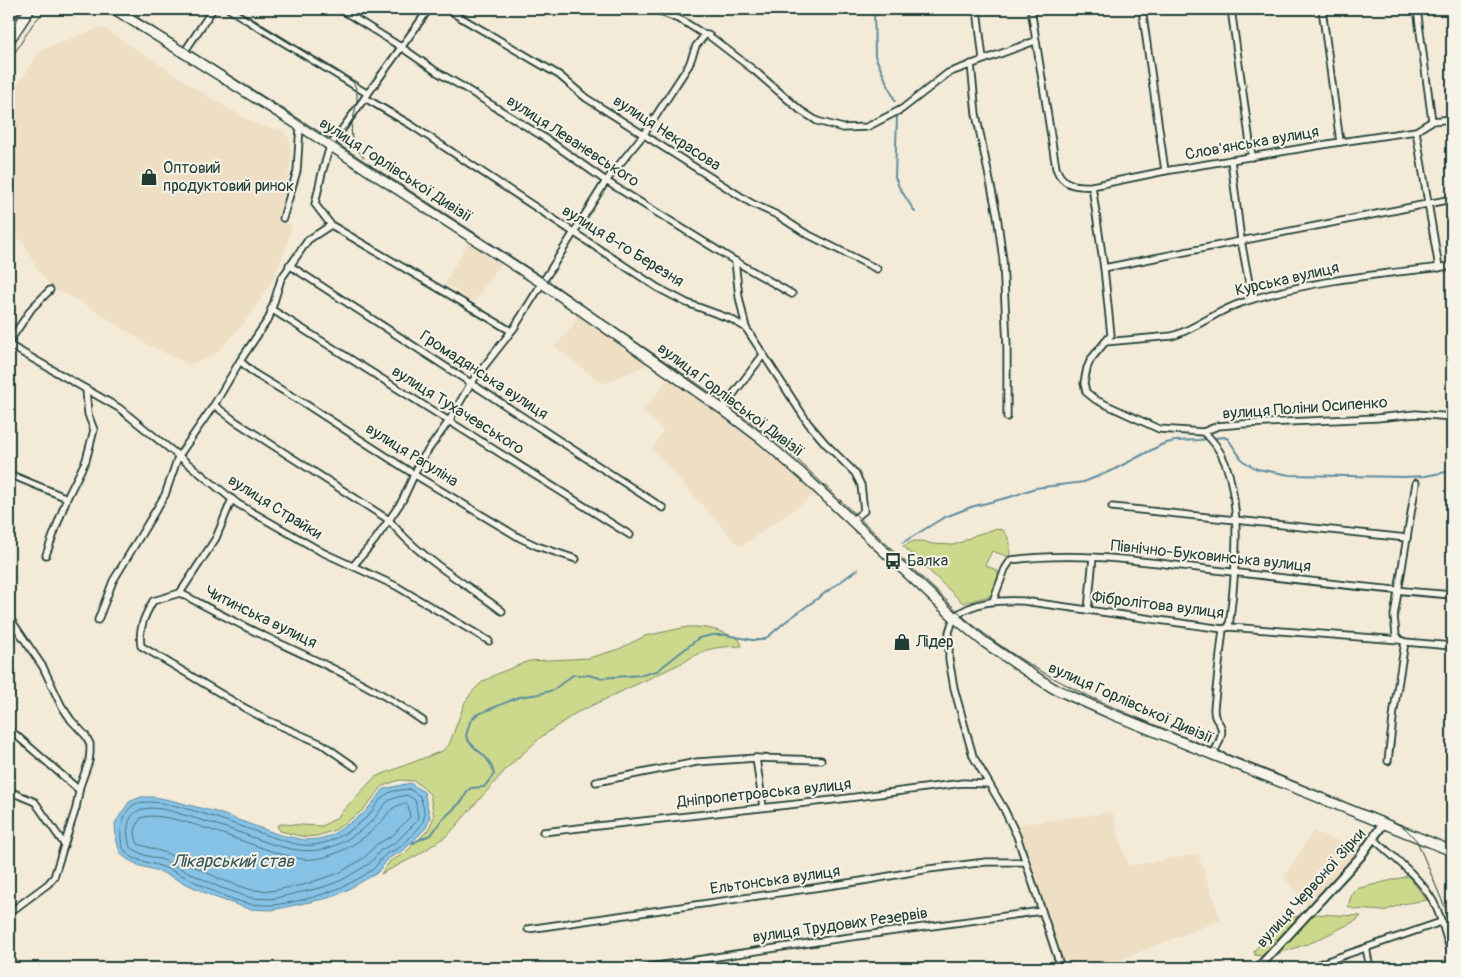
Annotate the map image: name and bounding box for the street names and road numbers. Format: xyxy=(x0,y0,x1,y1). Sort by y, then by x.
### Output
street label: вулиця Леваневського xyxy=(503,91,643,192)
street label: вулиця Некрасова xyxy=(609,91,725,175)
street label: вулиця Горлівської Дивізії xyxy=(316,113,476,227)
street label: Слов'янська вулиця xyxy=(1183,121,1321,165)
street label: вулиця 8-го Березня xyxy=(558,200,688,292)
street label: Курська вулиця xyxy=(1233,257,1341,301)
street label: Громадянська вулиця xyxy=(416,326,552,424)
street label: вулиця Горлівської Дивізії xyxy=(654,338,808,462)
street label: вулиця Тухачевського xyxy=(388,361,528,459)
street label: вулиця Поліни Осипенко xyxy=(1222,392,1389,424)
street label: вулиця Рагуліна xyxy=(362,419,462,491)
street label: вулиця Страйки xyxy=(224,470,326,544)
street label: Північно-Буковинська вулиця xyxy=(1110,536,1312,576)
street label: Читинська вулиця xyxy=(202,581,320,653)
street label: Фібролітова вулиця xyxy=(1091,587,1225,623)
street label: вулиця Горлівської Дивізії xyxy=(1045,657,1217,749)
street label: Дніпропетровська вулиця xyxy=(675,774,852,812)
street label: вулиця Червоної Зірки xyxy=(1252,824,1370,952)
street label: Ельтонська вулиця xyxy=(709,861,841,899)
street label: вулиця Трудових Резервів xyxy=(751,903,929,947)

